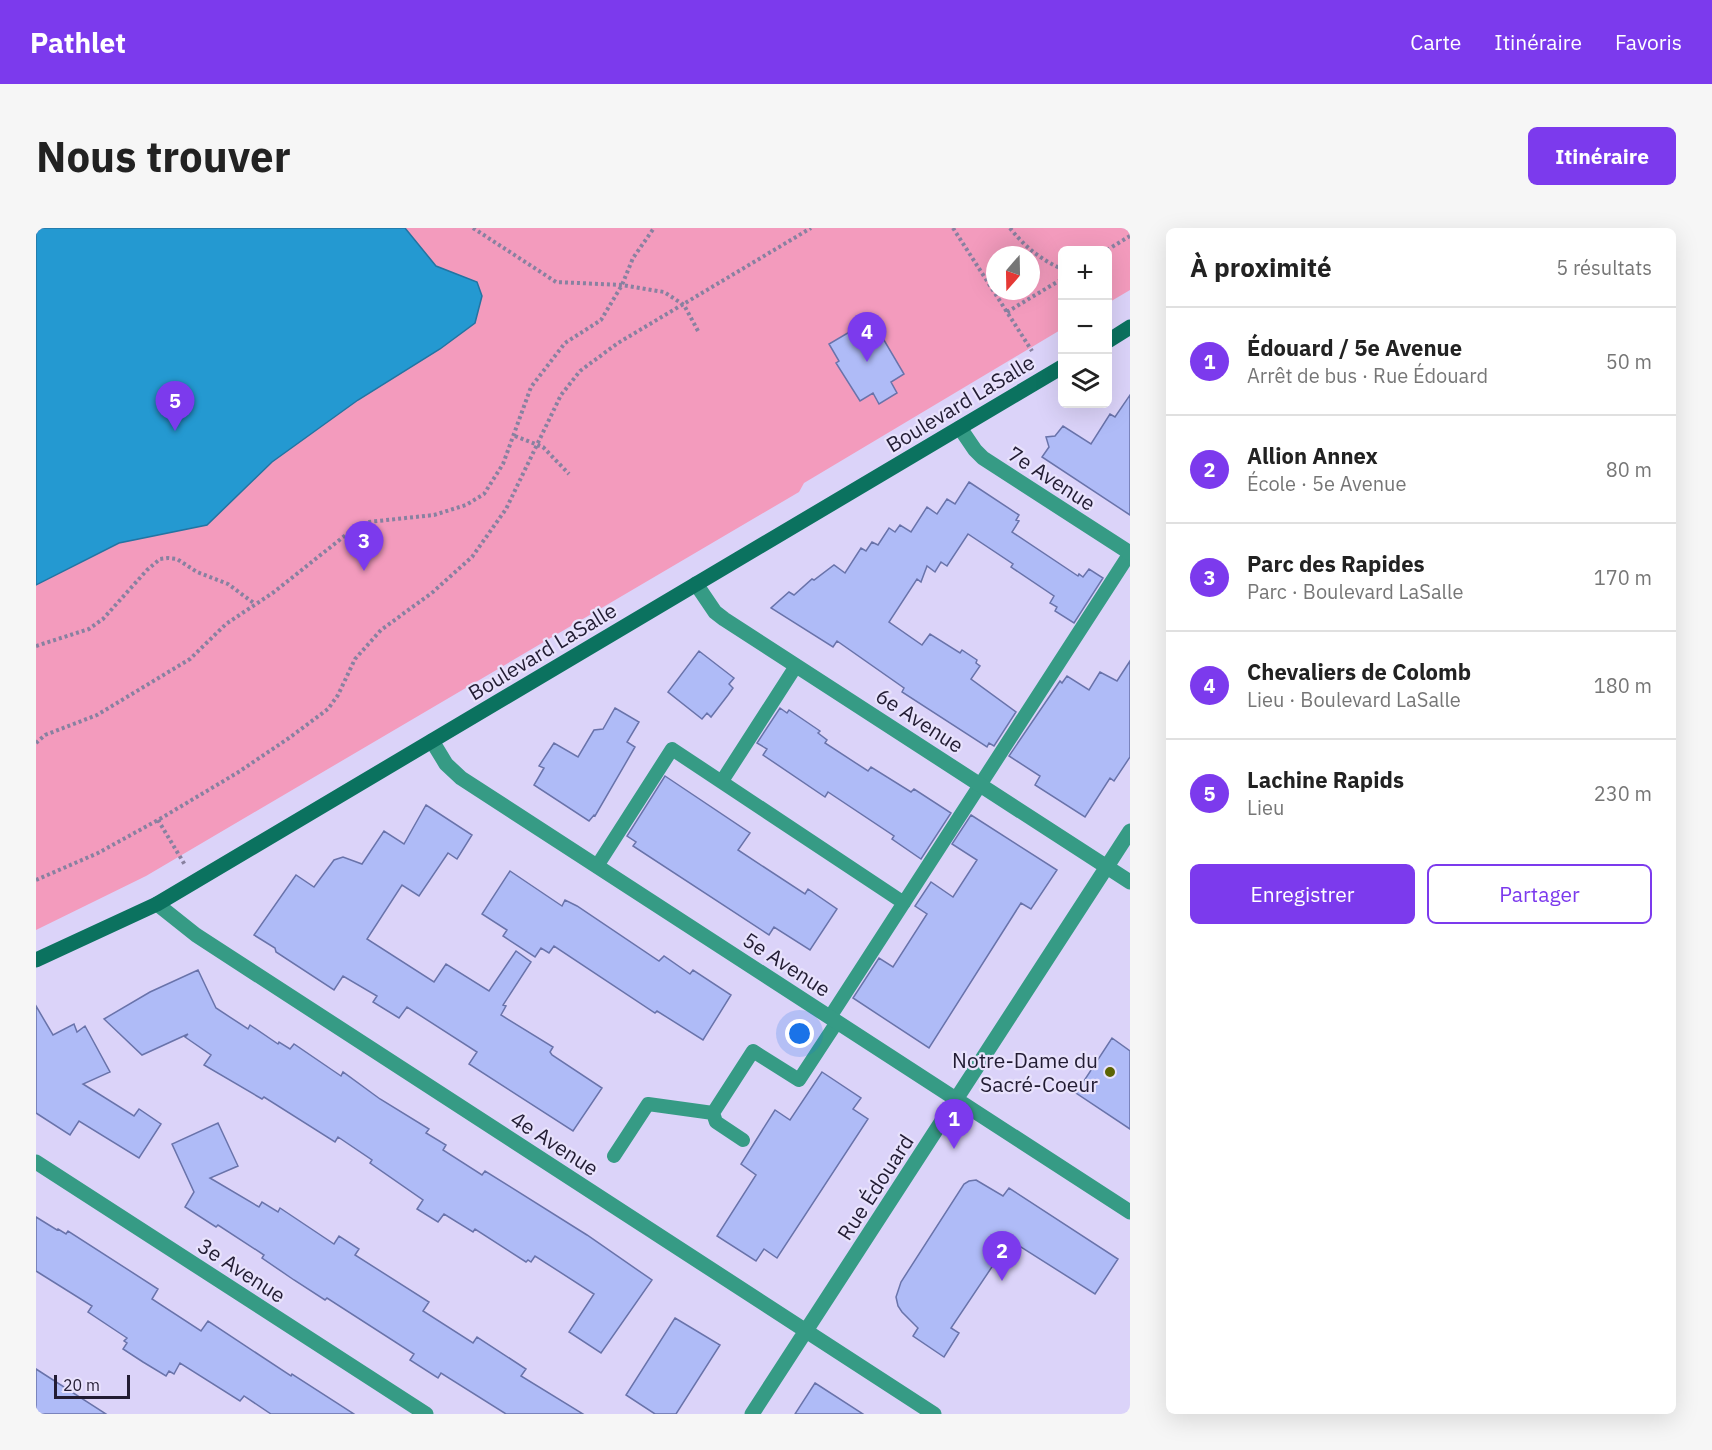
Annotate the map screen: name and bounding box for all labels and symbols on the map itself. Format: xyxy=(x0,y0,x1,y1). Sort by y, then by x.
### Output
north arrow xyxy=(986,246,1040,300)
pin: 4 xyxy=(848,312,886,362)
street label: Boulevard LaSalle xyxy=(881,348,1039,458)
pin: 5 xyxy=(156,382,194,431)
street label: 7e Avenue xyxy=(1003,439,1101,517)
pin: 3 xyxy=(344,522,384,571)
street label: Boulevard LaSalle xyxy=(463,596,621,706)
street label: 6e Avenue xyxy=(871,681,969,759)
street label: 5e Avenue xyxy=(738,925,836,1003)
your location xyxy=(785,1019,814,1048)
place label: Notre-Dame du Sacré-Coeur xyxy=(952,1046,1098,1098)
marker: Notre-Dame du Sacré-Coeur xyxy=(1103,1065,1117,1079)
pin: 1 xyxy=(934,1100,974,1149)
street label: 4e Avenue xyxy=(506,1104,604,1182)
street label: Rue Édouard xyxy=(830,1129,920,1245)
street label: 3e Avenue xyxy=(193,1231,291,1309)
pin: 2 xyxy=(982,1232,1022,1281)
scale bar xyxy=(54,1372,130,1400)

